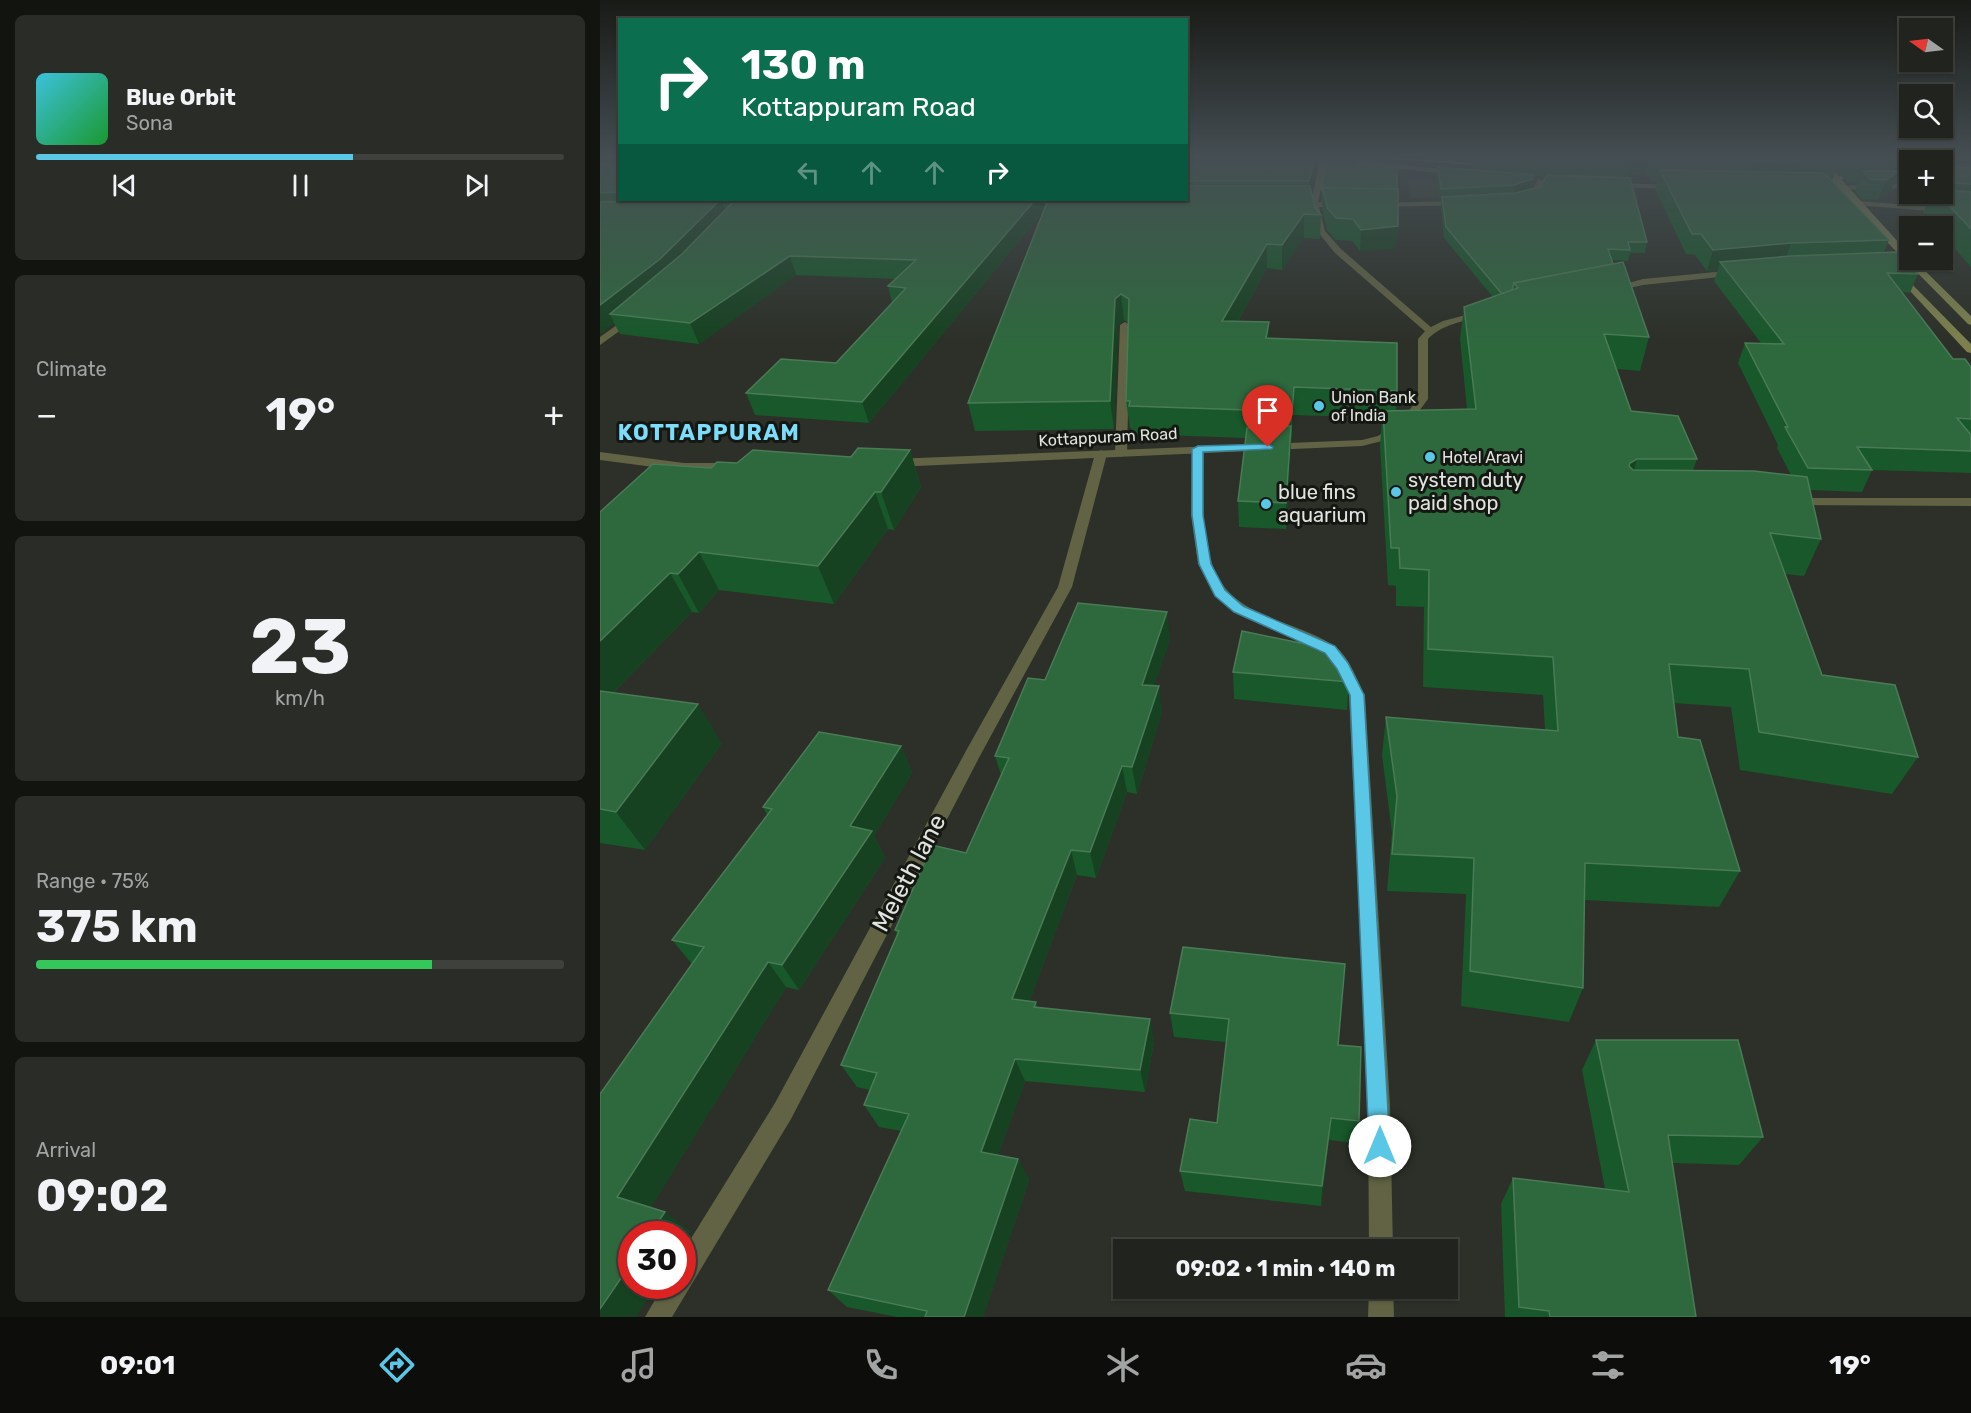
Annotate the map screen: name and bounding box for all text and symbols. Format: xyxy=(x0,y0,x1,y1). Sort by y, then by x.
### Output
north arrow xyxy=(1899,18,1953,72)
map controls xyxy=(1899,18,1953,270)
text: 130 m xyxy=(741,40,866,90)
icon: right xyxy=(642,42,720,120)
text: Blue Orbit xyxy=(126,84,236,111)
button: search xyxy=(1899,84,1953,138)
text: Kottappuram Road xyxy=(741,91,976,123)
text: Sona xyxy=(126,111,173,135)
button: + xyxy=(1899,150,1953,204)
icon: left xyxy=(792,156,825,189)
icon: ahead xyxy=(855,156,888,189)
icon: ahead xyxy=(918,156,951,189)
icon: right xyxy=(981,156,1014,189)
icon: previous xyxy=(108,169,141,202)
icon: pause xyxy=(284,169,317,202)
icon: next xyxy=(460,169,493,202)
button: − xyxy=(1899,216,1953,270)
text: Climate xyxy=(36,357,107,381)
pin xyxy=(1242,385,1293,447)
text: 19° xyxy=(266,388,335,441)
place label: Union Bank of India xyxy=(1331,388,1417,425)
icon: arrive xyxy=(1251,394,1284,427)
text: − xyxy=(36,395,57,434)
text: + xyxy=(543,395,564,434)
marker: Union Bank of India xyxy=(1312,399,1326,413)
district label: KOTTAPPURAM xyxy=(618,419,800,446)
street label: Kottappuram Road xyxy=(1038,424,1178,450)
place label: Hotel Aravi xyxy=(1442,448,1523,467)
marker: Hotel Aravi xyxy=(1423,450,1437,464)
place label: system duty paid shop xyxy=(1408,468,1523,515)
place label: blue fins aquarium xyxy=(1278,480,1366,527)
marker: system duty paid shop xyxy=(1389,485,1403,499)
marker: blue fins aquarium xyxy=(1259,497,1273,511)
text: 23 xyxy=(249,600,351,693)
text: km/h xyxy=(275,686,325,710)
street label: Meleth lane xyxy=(866,810,952,936)
text: Range · 75% xyxy=(36,869,149,893)
text: 375 km xyxy=(36,900,198,953)
position arrow xyxy=(1348,1114,1412,1178)
text: Arrival xyxy=(36,1138,96,1162)
text: 09:02 xyxy=(36,1169,168,1222)
speed limit sign: 30 xyxy=(618,1221,696,1299)
text: 09:02 · 1 min · 140 m xyxy=(1176,1255,1395,1282)
icon: directions xyxy=(376,1344,418,1386)
icon: music xyxy=(618,1344,660,1386)
icon: phone xyxy=(860,1344,902,1386)
icon: climate xyxy=(1102,1344,1144,1386)
icon: car xyxy=(1345,1344,1387,1386)
icon: filters xyxy=(1587,1344,1629,1386)
text: 09:01 xyxy=(100,1349,175,1381)
text: 19° xyxy=(1829,1349,1871,1381)

